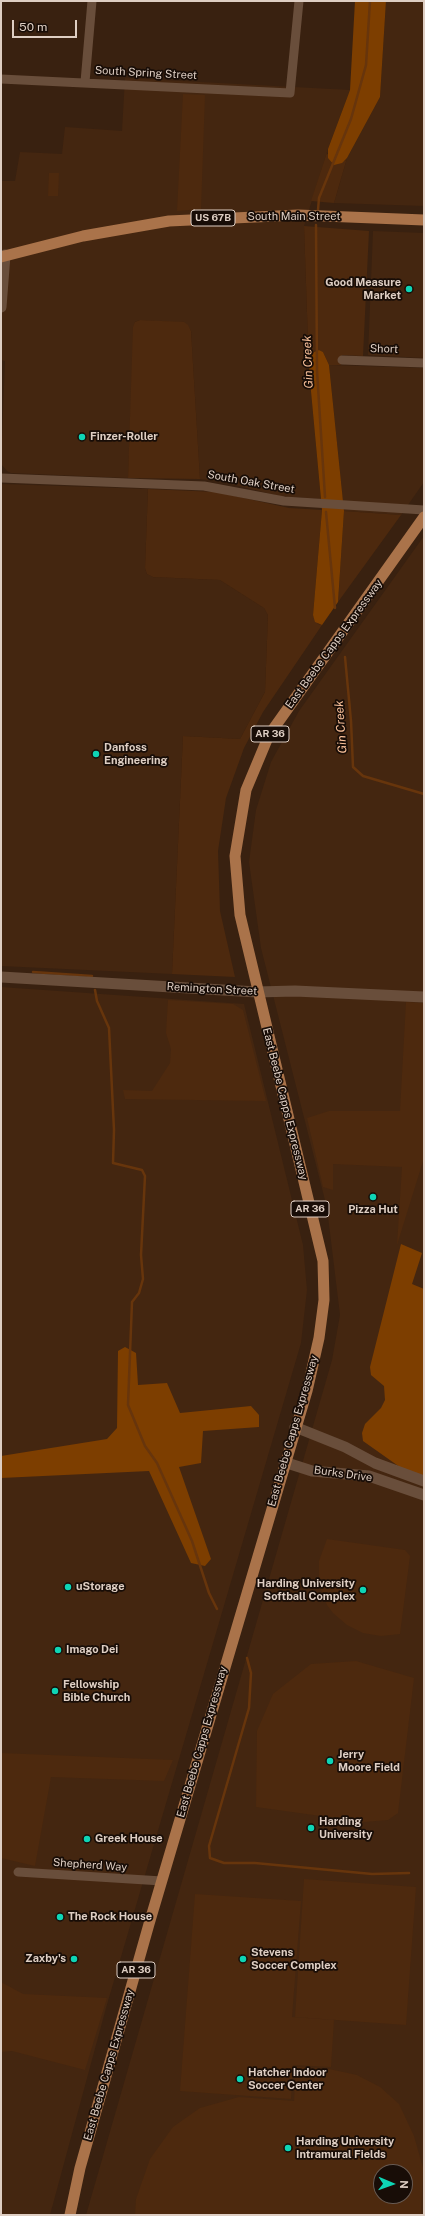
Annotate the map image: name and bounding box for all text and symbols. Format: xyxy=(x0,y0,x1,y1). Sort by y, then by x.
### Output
scale bar xyxy=(14,12,79,38)
text: 50 m xyxy=(19,20,47,34)
street label: South Spring Street xyxy=(95,64,197,82)
road number: US 67B xyxy=(191,210,235,226)
street label: South Main Street xyxy=(248,210,340,224)
place label: Good Measure Market xyxy=(325,276,401,302)
marker: Good Measure Market xyxy=(404,284,414,294)
water label: Gin Creek xyxy=(300,335,316,389)
street label: Short xyxy=(370,342,398,356)
place label: Finzer-Roller xyxy=(90,430,158,444)
marker: Finzer-Roller xyxy=(77,432,87,442)
street label: South Oak Street xyxy=(206,468,296,496)
street label: East Beebe Capps Expressway xyxy=(283,577,385,711)
water label: Gin Creek xyxy=(332,700,350,754)
road number: AR 36 xyxy=(251,726,289,742)
place label: Danfoss Engineering xyxy=(104,741,167,767)
marker: Danfoss Engineering xyxy=(91,749,101,759)
street label: Remington Street xyxy=(166,980,258,998)
street label: East Beebe Capps Expressway xyxy=(260,1026,310,1182)
marker: Pizza Hut xyxy=(368,1192,378,1202)
road number: AR 36 xyxy=(291,1201,329,1217)
place label: Pizza Hut xyxy=(348,1203,398,1217)
street label: East Beebe Capps Expressway xyxy=(265,1354,321,1508)
street label: Burks Drive xyxy=(313,1463,373,1485)
place label: Harding University Softball Complex xyxy=(257,1577,355,1603)
place label: uStorage xyxy=(76,1580,124,1594)
marker: uStorage xyxy=(63,1582,73,1592)
marker: Harding University Softball Complex xyxy=(358,1585,368,1595)
place label: Imago Dei xyxy=(66,1643,118,1657)
marker: Imago Dei xyxy=(53,1645,63,1655)
street label: East Beebe Capps Expressway xyxy=(174,1665,230,1819)
place label: Fellowship Bible Church xyxy=(63,1678,130,1704)
marker: Fellowship Bible Church xyxy=(50,1686,60,1696)
place label: Jerry Moore Field xyxy=(338,1748,400,1774)
marker: Jerry Moore Field xyxy=(325,1756,335,1766)
place label: Harding University xyxy=(319,1815,372,1841)
marker: Harding University xyxy=(306,1823,316,1833)
place label: Greek House xyxy=(95,1832,163,1846)
marker: Greek House xyxy=(82,1834,92,1844)
street label: Shepherd Way xyxy=(52,1856,128,1874)
place label: The Rock House xyxy=(68,1910,152,1924)
marker: The Rock House xyxy=(55,1912,65,1922)
place label: Stevens Soccer Complex xyxy=(251,1946,337,1972)
place label: Zaxby's xyxy=(25,1952,66,1966)
marker: Zaxby's xyxy=(69,1954,79,1964)
marker: Stevens Soccer Complex xyxy=(238,1954,248,1964)
road number: AR 36 xyxy=(117,1962,155,1978)
street label: East Beebe Capps Expressway xyxy=(81,1988,137,2142)
place label: Hatcher Indoor Soccer Center xyxy=(248,2066,327,2092)
marker: Hatcher Indoor Soccer Center xyxy=(235,2074,245,2084)
place label: Harding University Intramural Fields xyxy=(296,2135,394,2161)
marker: Harding University Intramural Fields xyxy=(283,2143,293,2153)
north arrow xyxy=(373,2164,413,2204)
text: N xyxy=(398,2180,410,2189)

